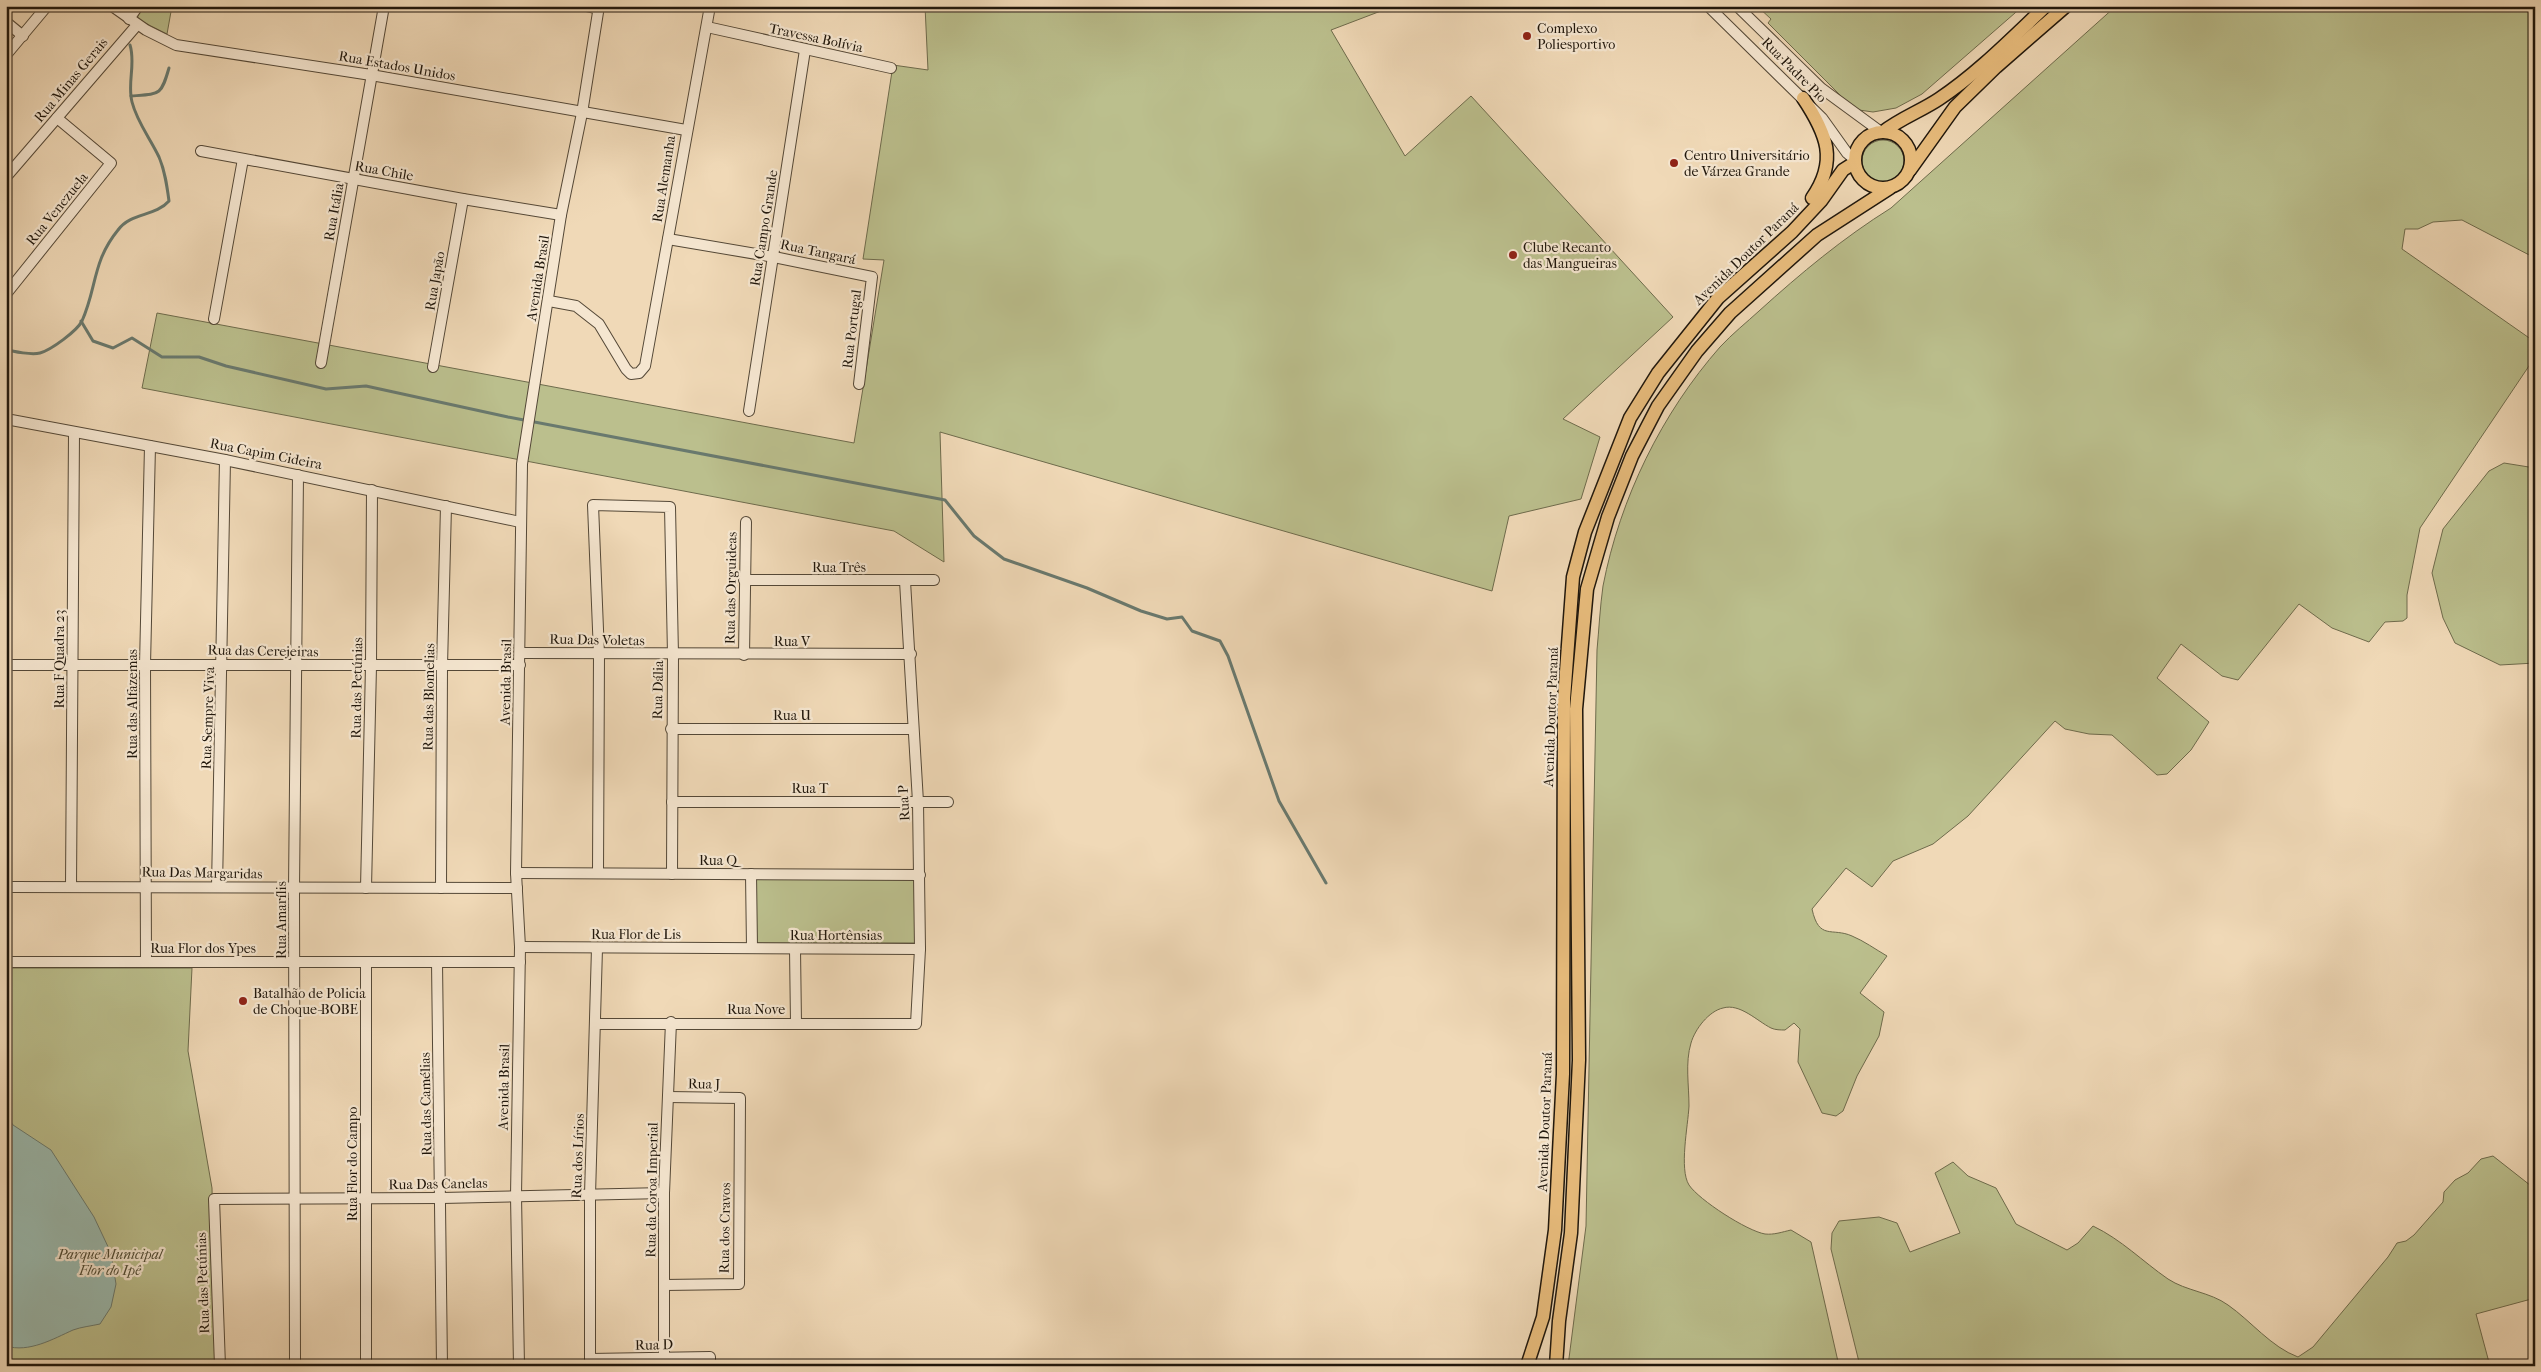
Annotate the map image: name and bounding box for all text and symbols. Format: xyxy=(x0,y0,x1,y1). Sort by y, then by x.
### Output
street label: Travessa Bolívia xyxy=(767,20,865,56)
place label: Complexo Poliesportivo xyxy=(1537,20,1615,53)
marker: Complexo Poliesportivo xyxy=(1521,30,1533,42)
street label: Rua Minas Gerais xyxy=(31,34,111,126)
street label: Rua Padre Pio xyxy=(1758,34,1830,106)
street label: Rua Estados Unidos xyxy=(337,47,457,85)
street label: Rua Alemanha xyxy=(649,134,679,224)
place label: Centro Universitário de Várzea Grande xyxy=(1684,147,1810,180)
street label: Rua Chile xyxy=(353,157,415,185)
marker: Centro Universitário de Várzea Grande xyxy=(1668,157,1680,169)
street label: Rua Venezuela xyxy=(22,169,92,249)
street label: Rua Campo Grande xyxy=(746,169,782,287)
street label: Rua Itália xyxy=(321,181,348,242)
street label: Avenida Doutor Paraná xyxy=(1689,199,1803,309)
street label: Avenida Brasil xyxy=(523,234,553,323)
street label: Rua Tangará xyxy=(779,236,858,268)
place label: Clube Recanto das Mangueiras xyxy=(1523,239,1617,272)
marker: Clube Recanto das Mangueiras xyxy=(1507,249,1519,261)
street label: Rua Japão xyxy=(421,250,449,312)
street label: Rua Portugal xyxy=(839,289,865,369)
street label: Rua Capim Cideira xyxy=(208,435,324,473)
street label: Rua das Orguideas xyxy=(722,532,740,644)
street label: Rua Três xyxy=(812,559,866,576)
street label: Rua F Quadra 23 xyxy=(51,609,68,709)
street label: Rua Das Voletas xyxy=(549,631,645,649)
street label: Rua V xyxy=(774,633,811,650)
street label: Rua das Petúnias xyxy=(348,637,366,739)
street label: Avenida Brasil xyxy=(497,639,515,726)
street label: Rua das Cerejeiras xyxy=(207,642,319,660)
street label: Rua das Blomelias xyxy=(420,643,438,751)
street label: Avenida Doutor Paraná xyxy=(1540,646,1562,788)
street label: Rua das Alfazemas xyxy=(124,649,141,759)
street label: Rua Dália xyxy=(649,660,667,720)
street label: Rua Sempre Viva xyxy=(198,666,218,770)
street label: Rua U xyxy=(773,707,811,724)
street label: Rua T xyxy=(792,780,829,797)
street label: Rua P xyxy=(895,784,913,821)
street label: Rua Q xyxy=(699,852,742,869)
street label: Rua Das Margaridas xyxy=(141,863,263,883)
street label: Rua Amarílis xyxy=(273,881,290,959)
street label: Rua Flor de Lis xyxy=(591,926,681,943)
street label: Rua Hortênsias xyxy=(790,927,882,944)
street label: Rua Flor dos Ypes xyxy=(150,940,256,957)
place label: Batalhão de Policia de Choque-BOBE xyxy=(253,985,366,1018)
marker: Batalhão de Policia de Choque-BOBE xyxy=(237,995,249,1007)
street label: Rua Nove xyxy=(727,1001,785,1018)
street label: Avenida Brasil xyxy=(495,1044,513,1131)
street label: Avenida Doutor Paraná xyxy=(1534,1051,1556,1193)
street label: Rua das Camélias xyxy=(417,1052,435,1156)
street label: Rua J xyxy=(688,1075,720,1093)
street label: Rua Flor do Campo xyxy=(344,1107,361,1221)
street label: Rua dos Lírios xyxy=(568,1113,588,1199)
street label: Rua da Coroa Imperial xyxy=(642,1122,662,1258)
street label: Rua Das Canelas xyxy=(388,1175,488,1193)
street label: Rua dos Cravos xyxy=(716,1182,734,1274)
street label: Rua das Petúnias xyxy=(193,1232,213,1334)
park label: Parque Municipal Flor do Ipê xyxy=(57,1246,164,1279)
street label: Rua D xyxy=(635,1336,673,1354)

